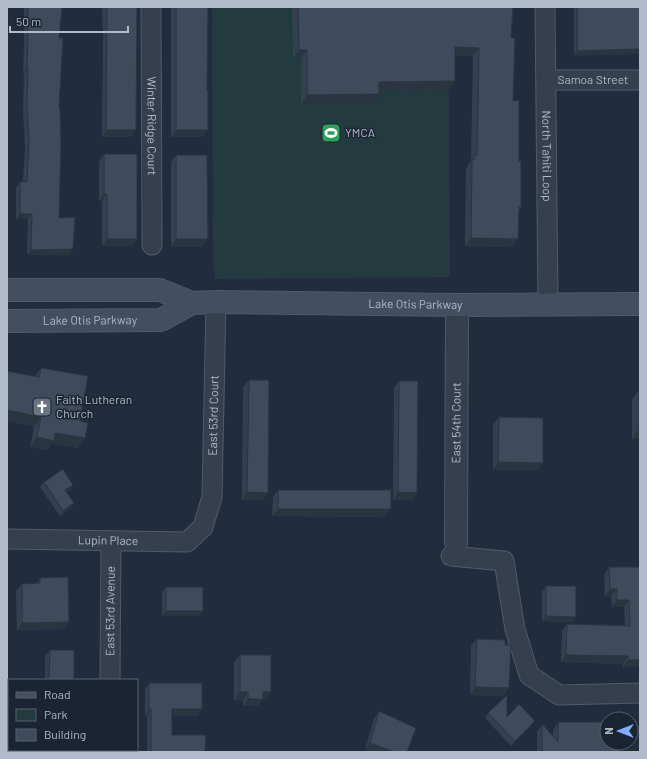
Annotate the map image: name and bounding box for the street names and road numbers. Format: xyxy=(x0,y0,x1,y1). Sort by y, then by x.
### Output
street label: Samoa Street xyxy=(558,72,628,86)
street label: Winter Ridge Court xyxy=(145,77,160,175)
street label: North Tahiti Loop xyxy=(540,110,555,202)
street label: Lake Otis Parkway xyxy=(368,296,463,311)
street label: Lake Otis Parkway xyxy=(43,312,138,327)
street label: East 53rd Court xyxy=(205,375,221,456)
street label: East 54th Court xyxy=(448,382,463,464)
street label: Lupin Place xyxy=(78,532,138,547)
street label: East 53rd Avenue xyxy=(102,566,117,656)

